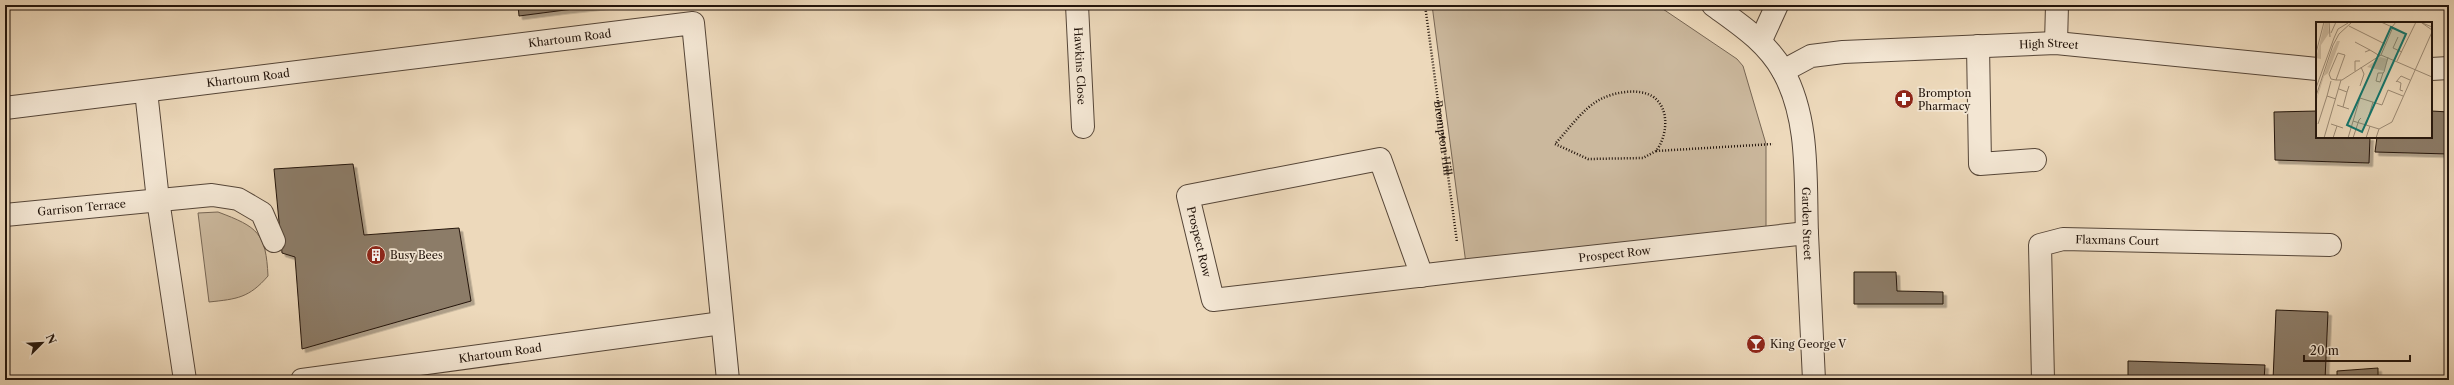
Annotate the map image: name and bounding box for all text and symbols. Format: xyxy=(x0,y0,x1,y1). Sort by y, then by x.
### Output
inset map xyxy=(2316,22,2432,138)
street label: Khartoum Road xyxy=(527,26,612,50)
street label: Hawkins Close xyxy=(1071,27,1089,105)
street label: High Street xyxy=(2019,36,2079,52)
street label: Khartoum Road xyxy=(206,66,291,90)
place label: Brompton Pharmacy xyxy=(1918,86,1972,113)
pharmacy icon: Brompton Pharmacy xyxy=(1893,88,1915,110)
street label: Brompton Hill xyxy=(1431,99,1455,177)
street label: Garden Street xyxy=(1799,187,1815,261)
street label: Garrison Terrace xyxy=(37,196,127,219)
street label: Prospect Row xyxy=(1184,205,1214,280)
street label: Flaxmans Court xyxy=(2075,232,2159,248)
street label: Prospect Row xyxy=(1578,243,1652,265)
building icon: Busy Bees xyxy=(365,244,387,266)
place label: Busy Bees xyxy=(390,248,443,262)
north arrow xyxy=(22,323,62,363)
text: N xyxy=(43,332,60,347)
bar icon: King George V xyxy=(1745,333,1767,355)
place label: King George V xyxy=(1770,337,1847,351)
scale bar xyxy=(2304,337,2410,363)
street label: Khartoum Road xyxy=(458,340,543,366)
text: 20 m xyxy=(2310,343,2339,358)

